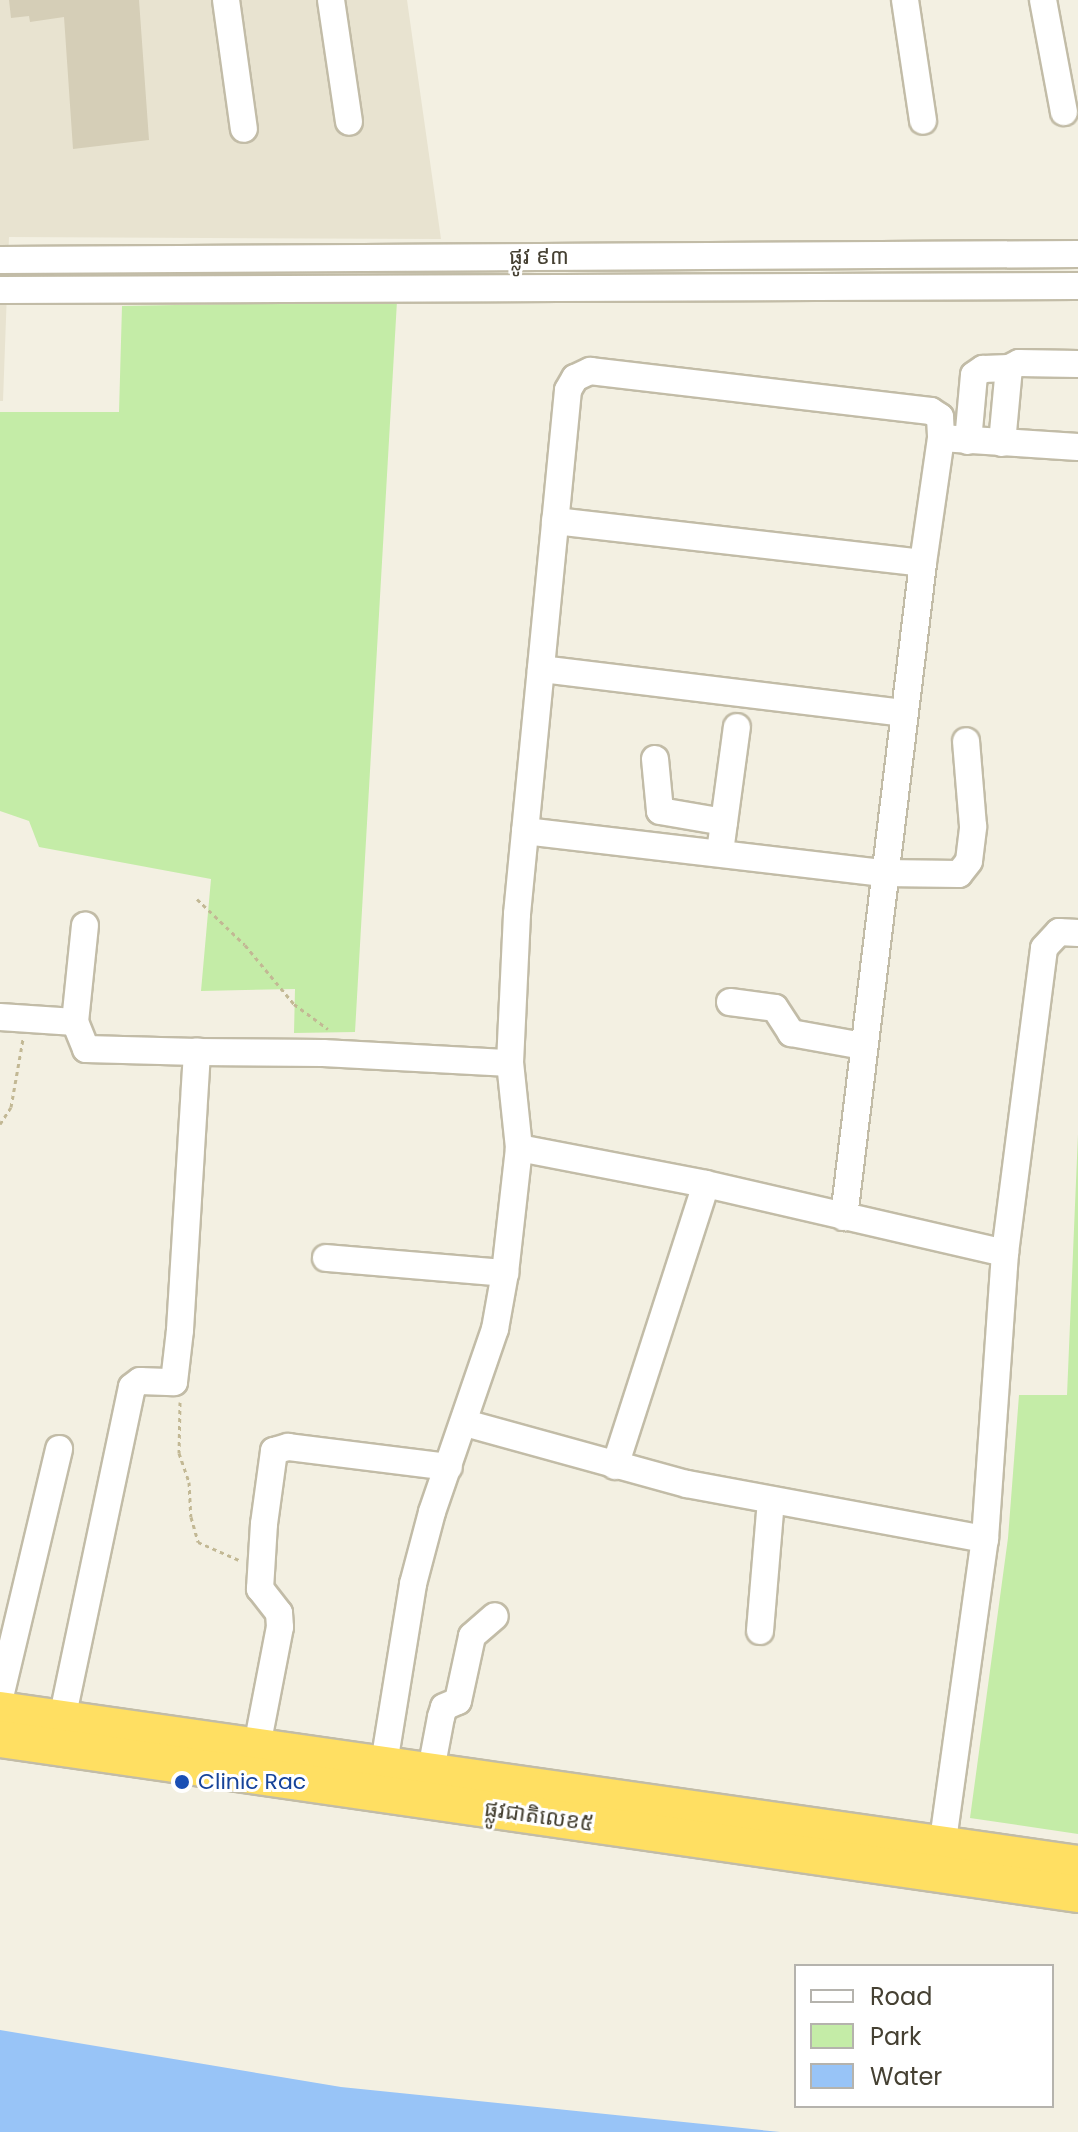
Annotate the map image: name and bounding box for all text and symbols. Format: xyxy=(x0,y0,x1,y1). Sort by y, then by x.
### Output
street label: ផ្លូវ ៩៣ xyxy=(509,244,569,270)
place label: Clinic Rac xyxy=(198,1769,306,1795)
marker: Clinic Rac xyxy=(173,1773,191,1791)
street label: ផ្លូវជាតិលេខ៥ xyxy=(483,1795,595,1837)
legend xyxy=(794,1964,1054,2108)
text: Road xyxy=(870,1980,932,2013)
text: Park xyxy=(870,2020,921,2053)
text: Water xyxy=(870,2060,942,2093)

